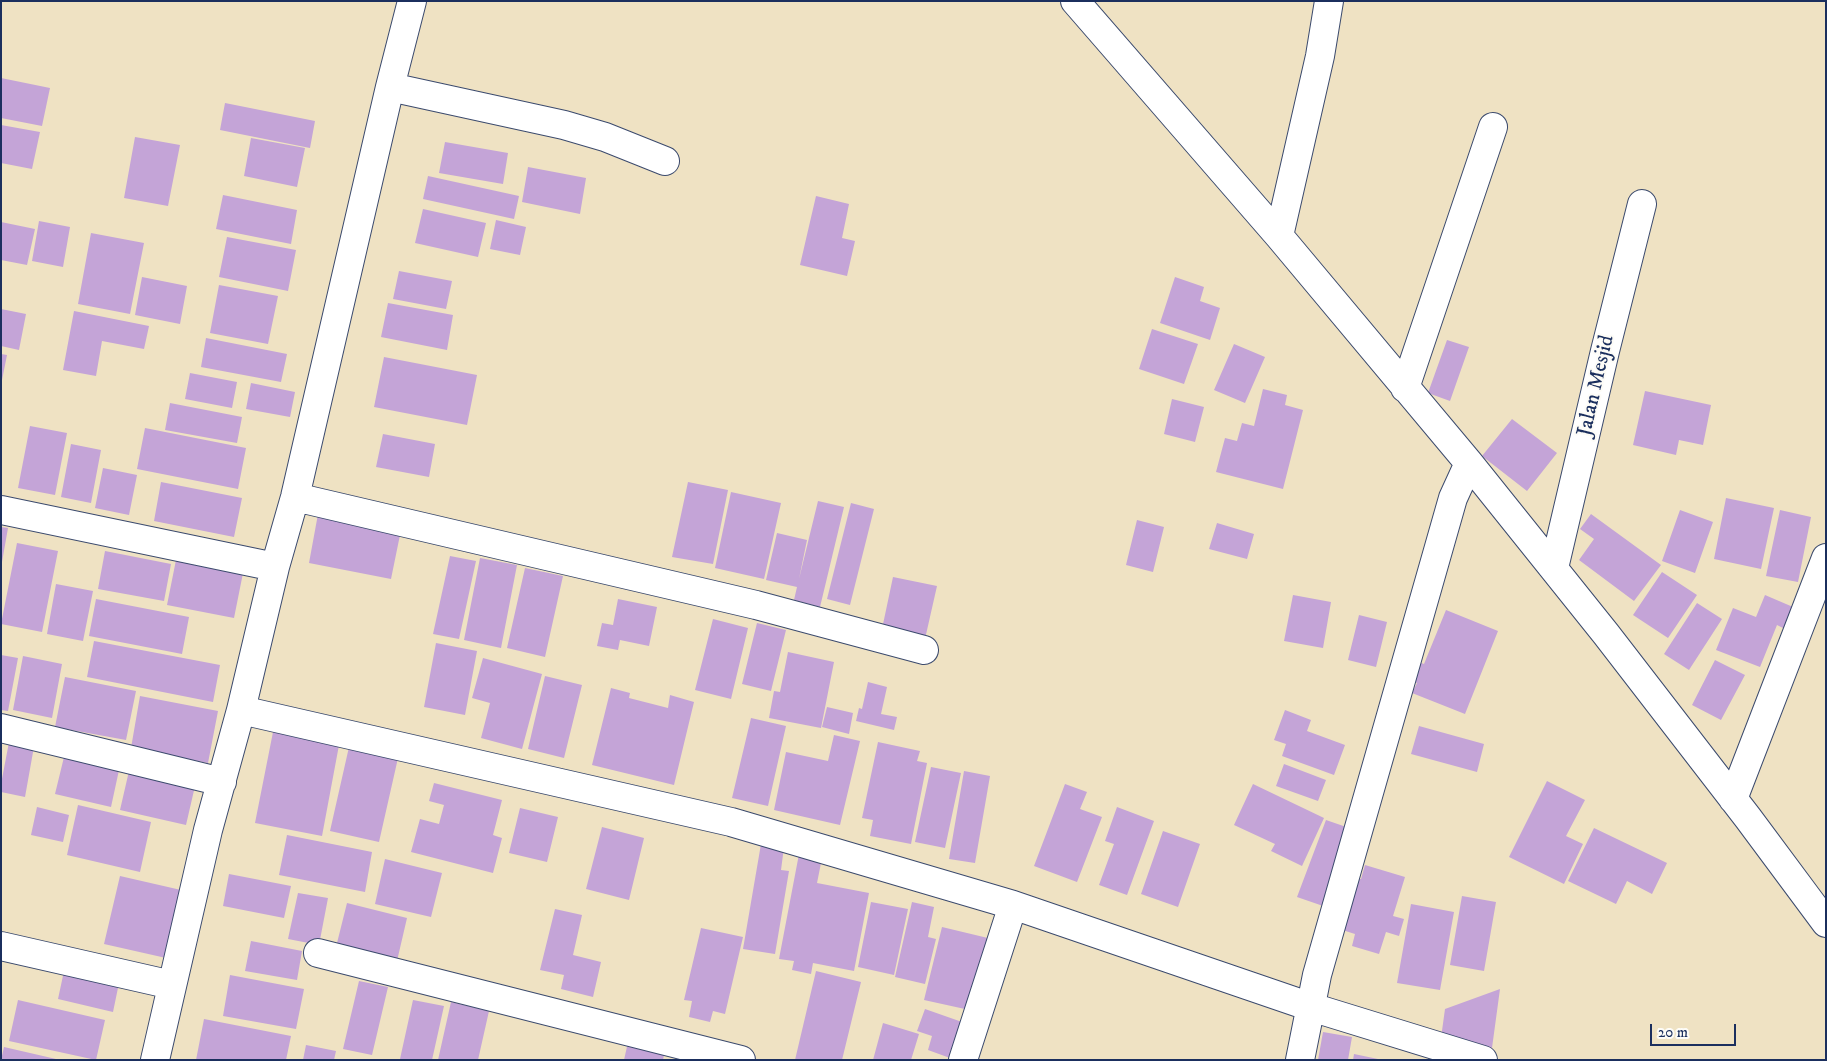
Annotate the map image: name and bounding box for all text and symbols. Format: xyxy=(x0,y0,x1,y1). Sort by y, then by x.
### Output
street label: Jalan Mesjid xyxy=(1573,333,1621,439)
scale bar xyxy=(1652,1014,1738,1046)
text: 20 m xyxy=(1658,1023,1688,1042)

